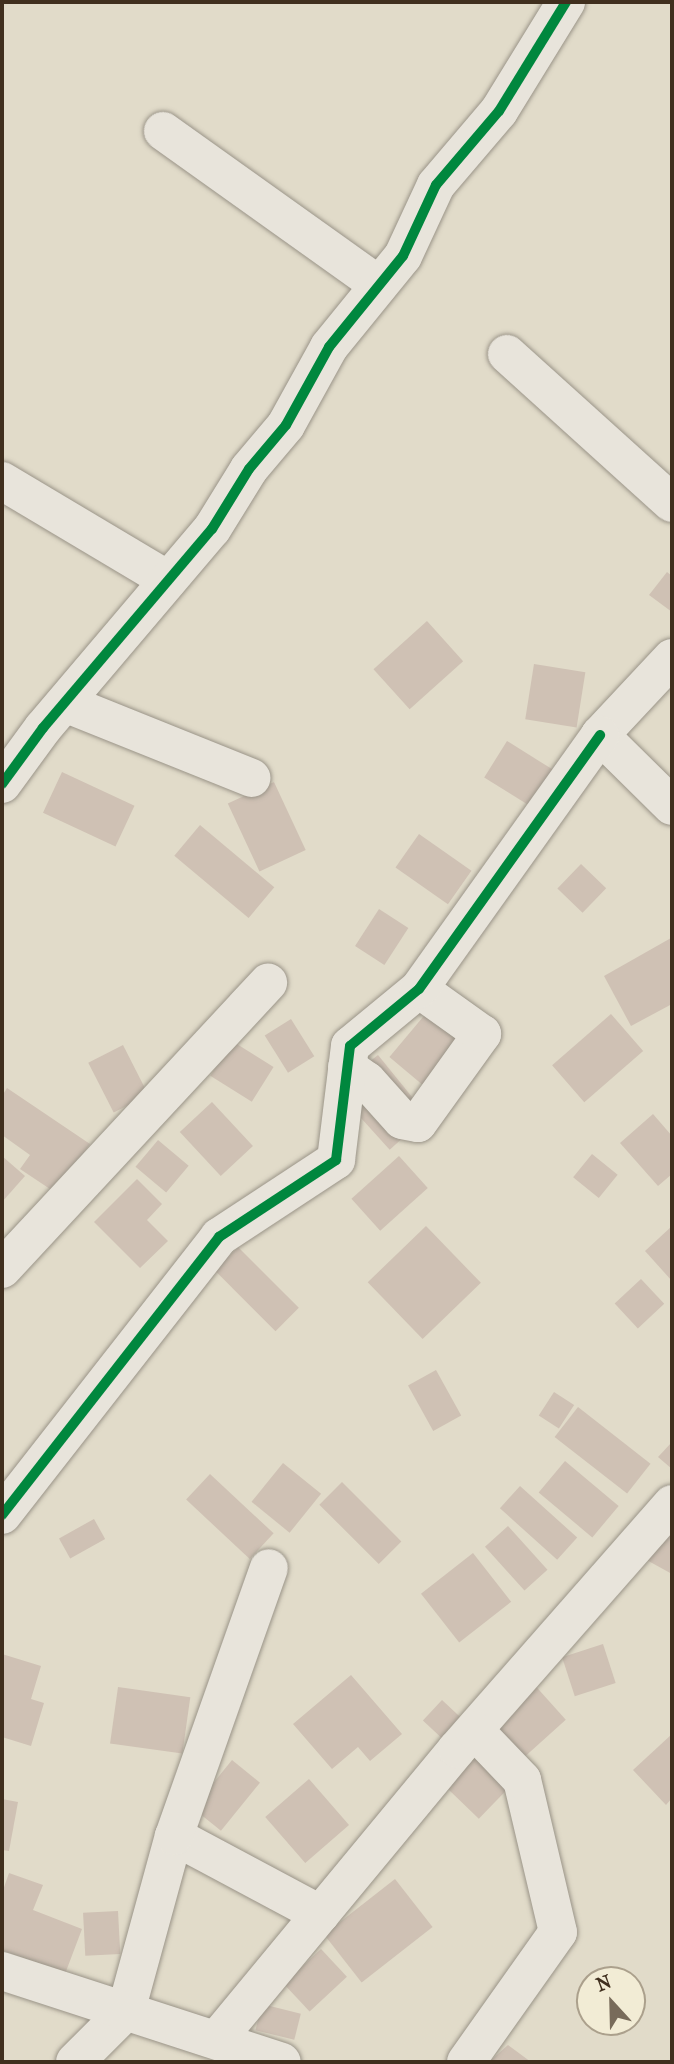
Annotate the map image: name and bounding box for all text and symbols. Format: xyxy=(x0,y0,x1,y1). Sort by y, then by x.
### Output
north arrow xyxy=(576,1966,646,2036)
text: N xyxy=(593,1970,615,1996)

